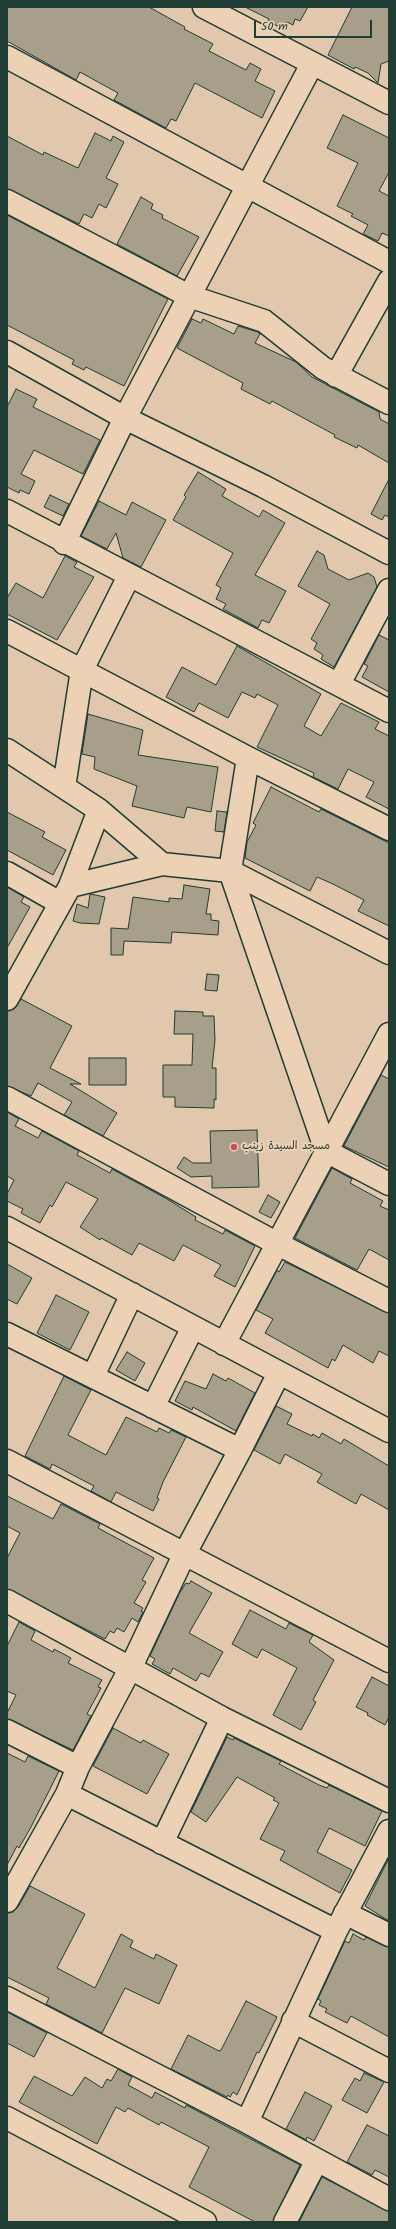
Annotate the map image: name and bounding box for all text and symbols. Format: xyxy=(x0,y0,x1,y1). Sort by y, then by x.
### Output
scale bar xyxy=(256,12,374,38)
text: 50 m xyxy=(261,17,288,36)
place label: مسجد السيدة زينب xyxy=(242,1140,330,1154)
marker: مسجد السيدة زينب xyxy=(229,1142,239,1152)

